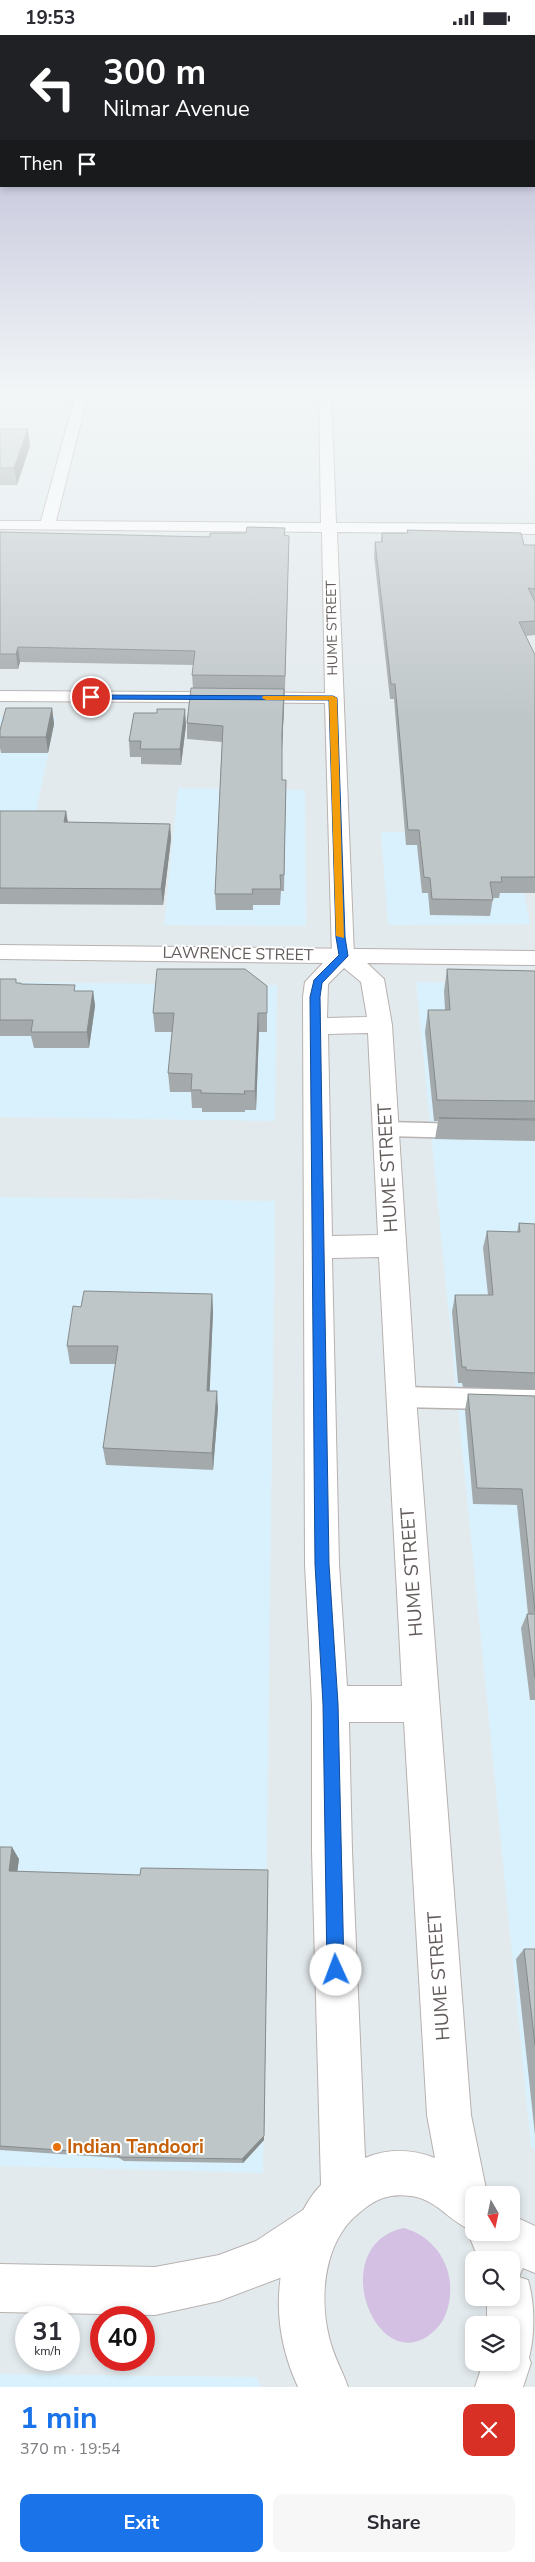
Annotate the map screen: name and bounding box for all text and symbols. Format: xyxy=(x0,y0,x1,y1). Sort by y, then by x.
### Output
text: 19:53 xyxy=(25,5,75,31)
text: 300 m xyxy=(103,49,206,96)
icon: left xyxy=(20,55,85,120)
text: Nilmar Avenue xyxy=(103,94,250,124)
icon: arrive xyxy=(73,150,101,178)
text: Then xyxy=(20,151,63,177)
street label: HUME STREET xyxy=(322,580,342,676)
pin xyxy=(70,676,112,718)
icon: arrive xyxy=(77,683,105,711)
street label: LAWRENCE STREET xyxy=(162,942,314,966)
street label: HUME STREET xyxy=(372,1102,404,1233)
street label: HUME STREET xyxy=(394,1506,429,1637)
street label: HUME STREET xyxy=(421,1910,456,2041)
position arrow xyxy=(309,1943,361,1995)
place label: Indian Tandoori xyxy=(67,2134,204,2160)
marker: Indian Tandoori xyxy=(51,2141,63,2153)
north arrow xyxy=(465,2186,520,2241)
map controls xyxy=(465,2186,520,2371)
button: search xyxy=(465,2251,520,2306)
speed limit sign: 40 xyxy=(90,2306,155,2371)
text: 31 xyxy=(32,2315,63,2349)
button: layers xyxy=(465,2316,520,2371)
text: km/h xyxy=(34,2343,61,2359)
text: 1 min xyxy=(20,2398,98,2439)
button: close xyxy=(463,2404,515,2456)
text: 370 m · 19:54 xyxy=(20,2438,121,2460)
button: Exit xyxy=(20,2494,263,2552)
button: Share xyxy=(273,2494,515,2552)

